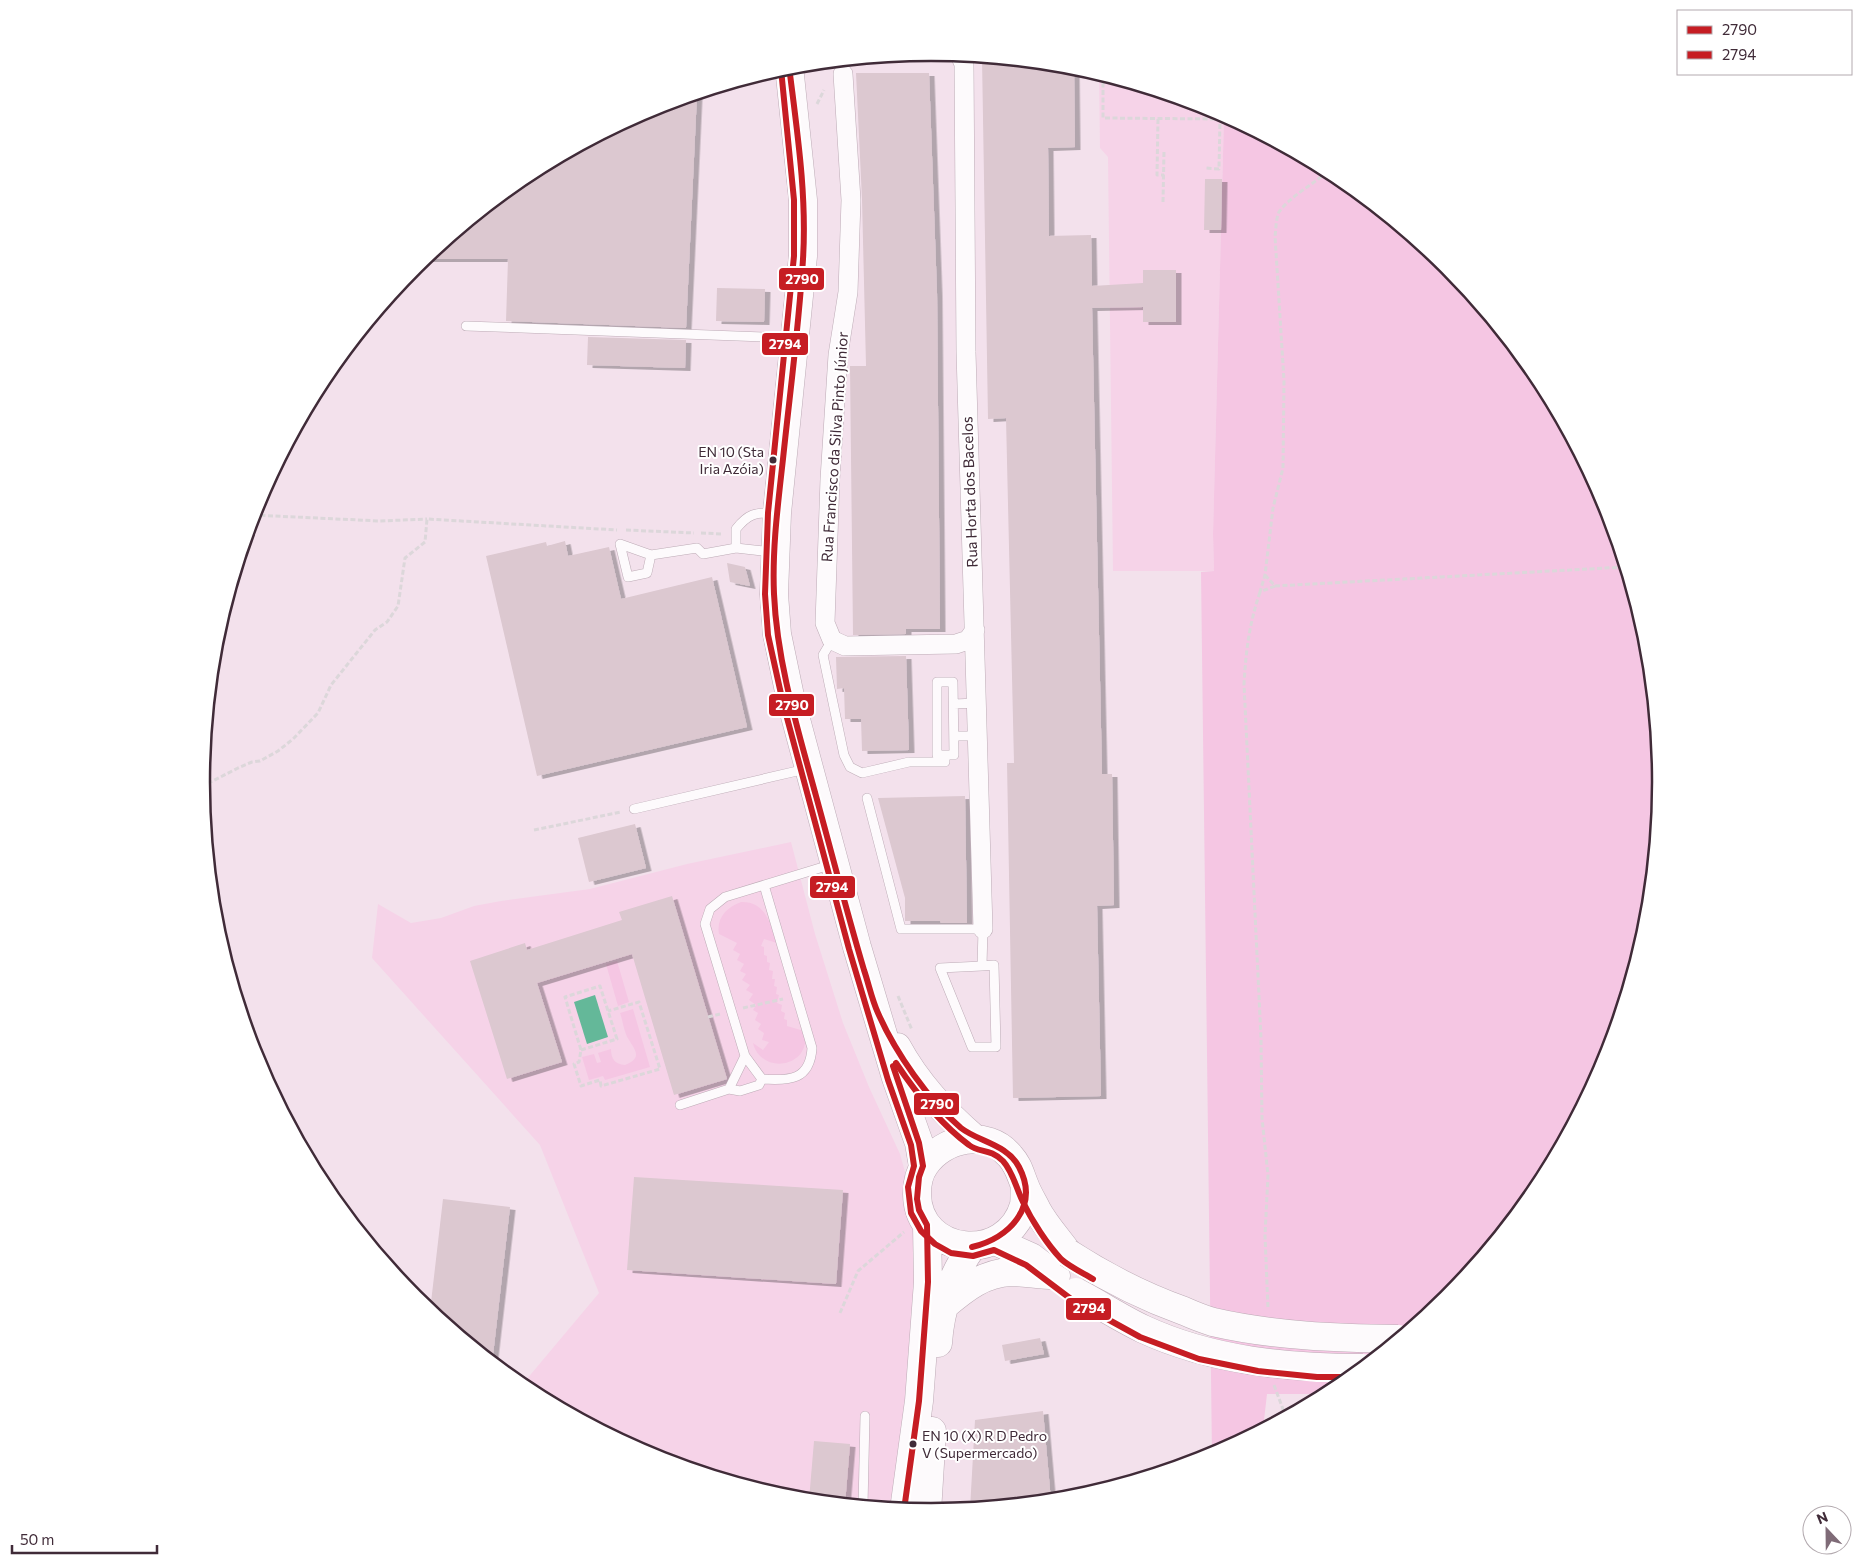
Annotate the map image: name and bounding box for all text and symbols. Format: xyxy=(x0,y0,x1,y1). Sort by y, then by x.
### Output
legend xyxy=(1677,10,1852,75)
text: 2790 xyxy=(1722,20,1757,38)
text: 2794 xyxy=(1722,45,1756,63)
line badge: 2790 xyxy=(778,267,825,291)
text: 2790 xyxy=(785,270,819,287)
street label: Rua Francisco da Silva Pinto Júnior xyxy=(817,331,851,563)
line badge: 2794 xyxy=(761,332,809,356)
text: 2794 xyxy=(769,335,802,352)
street label: Rua Horta dos Bacelos xyxy=(957,416,981,568)
place label: EN 10 (Sta Iria Azóia) xyxy=(698,443,764,477)
marker: EN 10 (Sta Iria Azóia) xyxy=(768,455,778,465)
line badge: 2790 xyxy=(768,693,815,717)
text: 2790 xyxy=(775,696,809,713)
line badge: 2794 xyxy=(809,875,856,899)
text: 2794 xyxy=(816,878,849,895)
line badge: 2790 xyxy=(913,1092,960,1116)
text: 2790 xyxy=(920,1095,954,1112)
line badge: 2794 xyxy=(1065,1297,1112,1321)
text: 2794 xyxy=(1073,1299,1106,1316)
place label: EN 10 (X) R D Pedro V (Supermercado) xyxy=(922,1427,1047,1461)
marker: EN 10 (X) R D Pedro V (Supermercado) xyxy=(908,1439,918,1449)
north arrow xyxy=(1802,1505,1852,1555)
text: N xyxy=(1814,1508,1830,1527)
scale bar xyxy=(12,1522,158,1554)
text: 50 m xyxy=(20,1530,54,1548)

